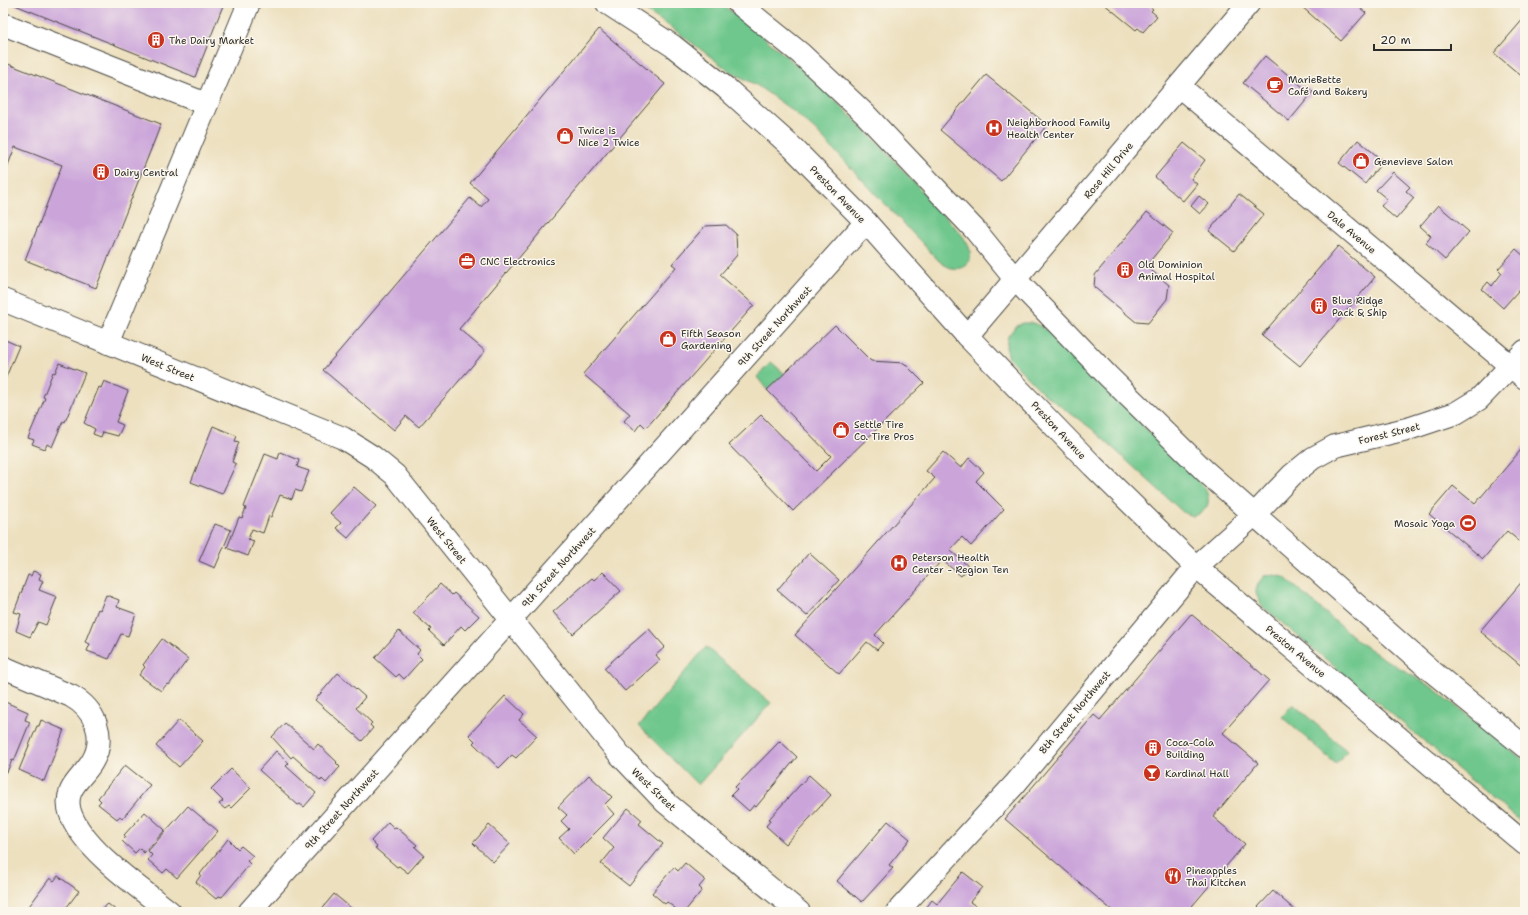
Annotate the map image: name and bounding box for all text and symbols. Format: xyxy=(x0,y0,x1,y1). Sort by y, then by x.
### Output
scale bar xyxy=(1374,26,1451,52)
building icon: The Dairy Market xyxy=(146,30,166,50)
text: 20 m xyxy=(1380,32,1411,48)
place label: The Dairy Market xyxy=(169,34,254,47)
place label: MarieBette Café and Bakery xyxy=(1288,73,1368,98)
cafe icon: MarieBette Café and Bakery xyxy=(1265,75,1285,95)
place label: Neighborhood Family Health Center xyxy=(1007,116,1111,141)
hospital icon: Neighborhood Family Health Center xyxy=(984,118,1004,138)
place label: Twice is Nice 2 Twice xyxy=(578,124,640,149)
shop icon: Twice is Nice 2 Twice xyxy=(555,126,575,146)
street label: Rose Hill Drive xyxy=(1081,139,1136,201)
shop icon: Genevieve Salon xyxy=(1351,151,1371,171)
place label: Genevieve Salon xyxy=(1374,155,1453,168)
building icon: Dairy Central xyxy=(91,162,111,182)
street label: Preston Avenue xyxy=(807,163,869,226)
place label: Dairy Central xyxy=(114,166,178,179)
street label: Dale Avenue xyxy=(1325,208,1379,257)
office icon: CNC Electronics xyxy=(457,251,477,271)
place label: CNC Electronics xyxy=(480,255,556,268)
place label: Old Dominion Animal Hospital xyxy=(1138,258,1215,283)
building icon: Old Dominion Animal Hospital xyxy=(1115,260,1135,280)
street label: 9th Street Northwest xyxy=(734,283,814,370)
place label: Blue Ridge Pack & Ship xyxy=(1332,294,1388,319)
building icon: Blue Ridge Pack & Ship xyxy=(1309,296,1329,316)
place label: Fifth Season Gardening xyxy=(681,327,741,352)
shop icon: Fifth Season Gardening xyxy=(658,329,678,349)
street label: West Street xyxy=(139,351,197,384)
street label: Preston Avenue xyxy=(1028,398,1089,462)
place label: Settle Tire Co. Tire Pros xyxy=(854,418,914,443)
shop icon: Settle Tire Co. Tire Pros xyxy=(831,420,851,440)
street label: Forest Street xyxy=(1357,420,1421,447)
sports icon: Mosaic Yoga xyxy=(1458,513,1478,533)
street label: West Street xyxy=(424,514,470,566)
place label: Mosaic Yoga xyxy=(1394,517,1456,530)
street label: 9th Street Northwest xyxy=(518,524,598,611)
place label: Peterson Health Center - Region Ten xyxy=(912,551,1009,576)
hospital icon: Peterson Health Center - Region Ten xyxy=(889,553,909,573)
street label: Preston Avenue xyxy=(1263,622,1329,681)
street label: 8th Street Northwest xyxy=(1036,668,1113,757)
place label: Coca-Cola Building xyxy=(1166,736,1215,761)
building icon: Coca-Cola Building xyxy=(1143,738,1163,758)
bar icon: Kardinal Hall xyxy=(1142,763,1162,783)
street label: West Street xyxy=(629,765,679,814)
street label: 9th Street Northwest xyxy=(301,766,381,853)
place label: Kardinal Hall xyxy=(1165,767,1229,780)
place label: Pineapples Thai Kitchen xyxy=(1186,864,1246,889)
restaurant icon: Pineapples Thai Kitchen xyxy=(1163,866,1183,886)

